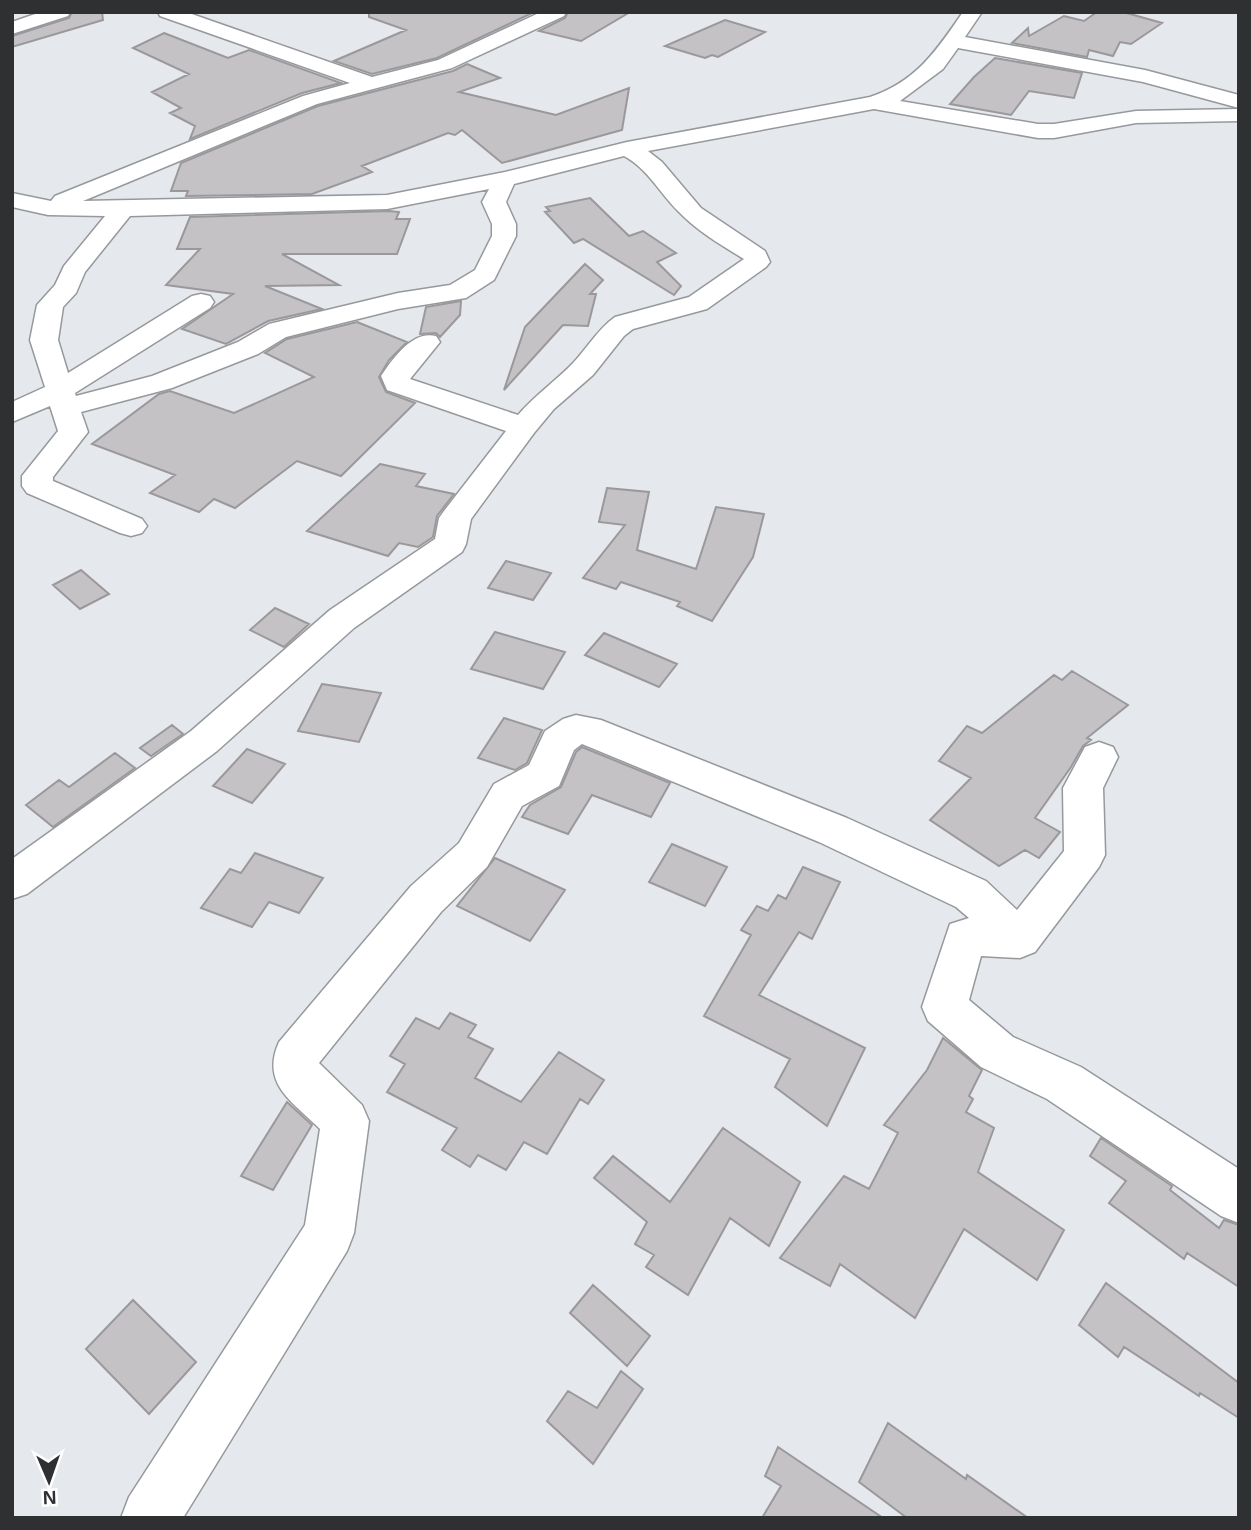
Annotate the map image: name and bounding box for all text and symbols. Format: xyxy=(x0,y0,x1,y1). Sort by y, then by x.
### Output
north arrow xyxy=(14,1446,84,1516)
text: N xyxy=(42,1487,57,1508)

